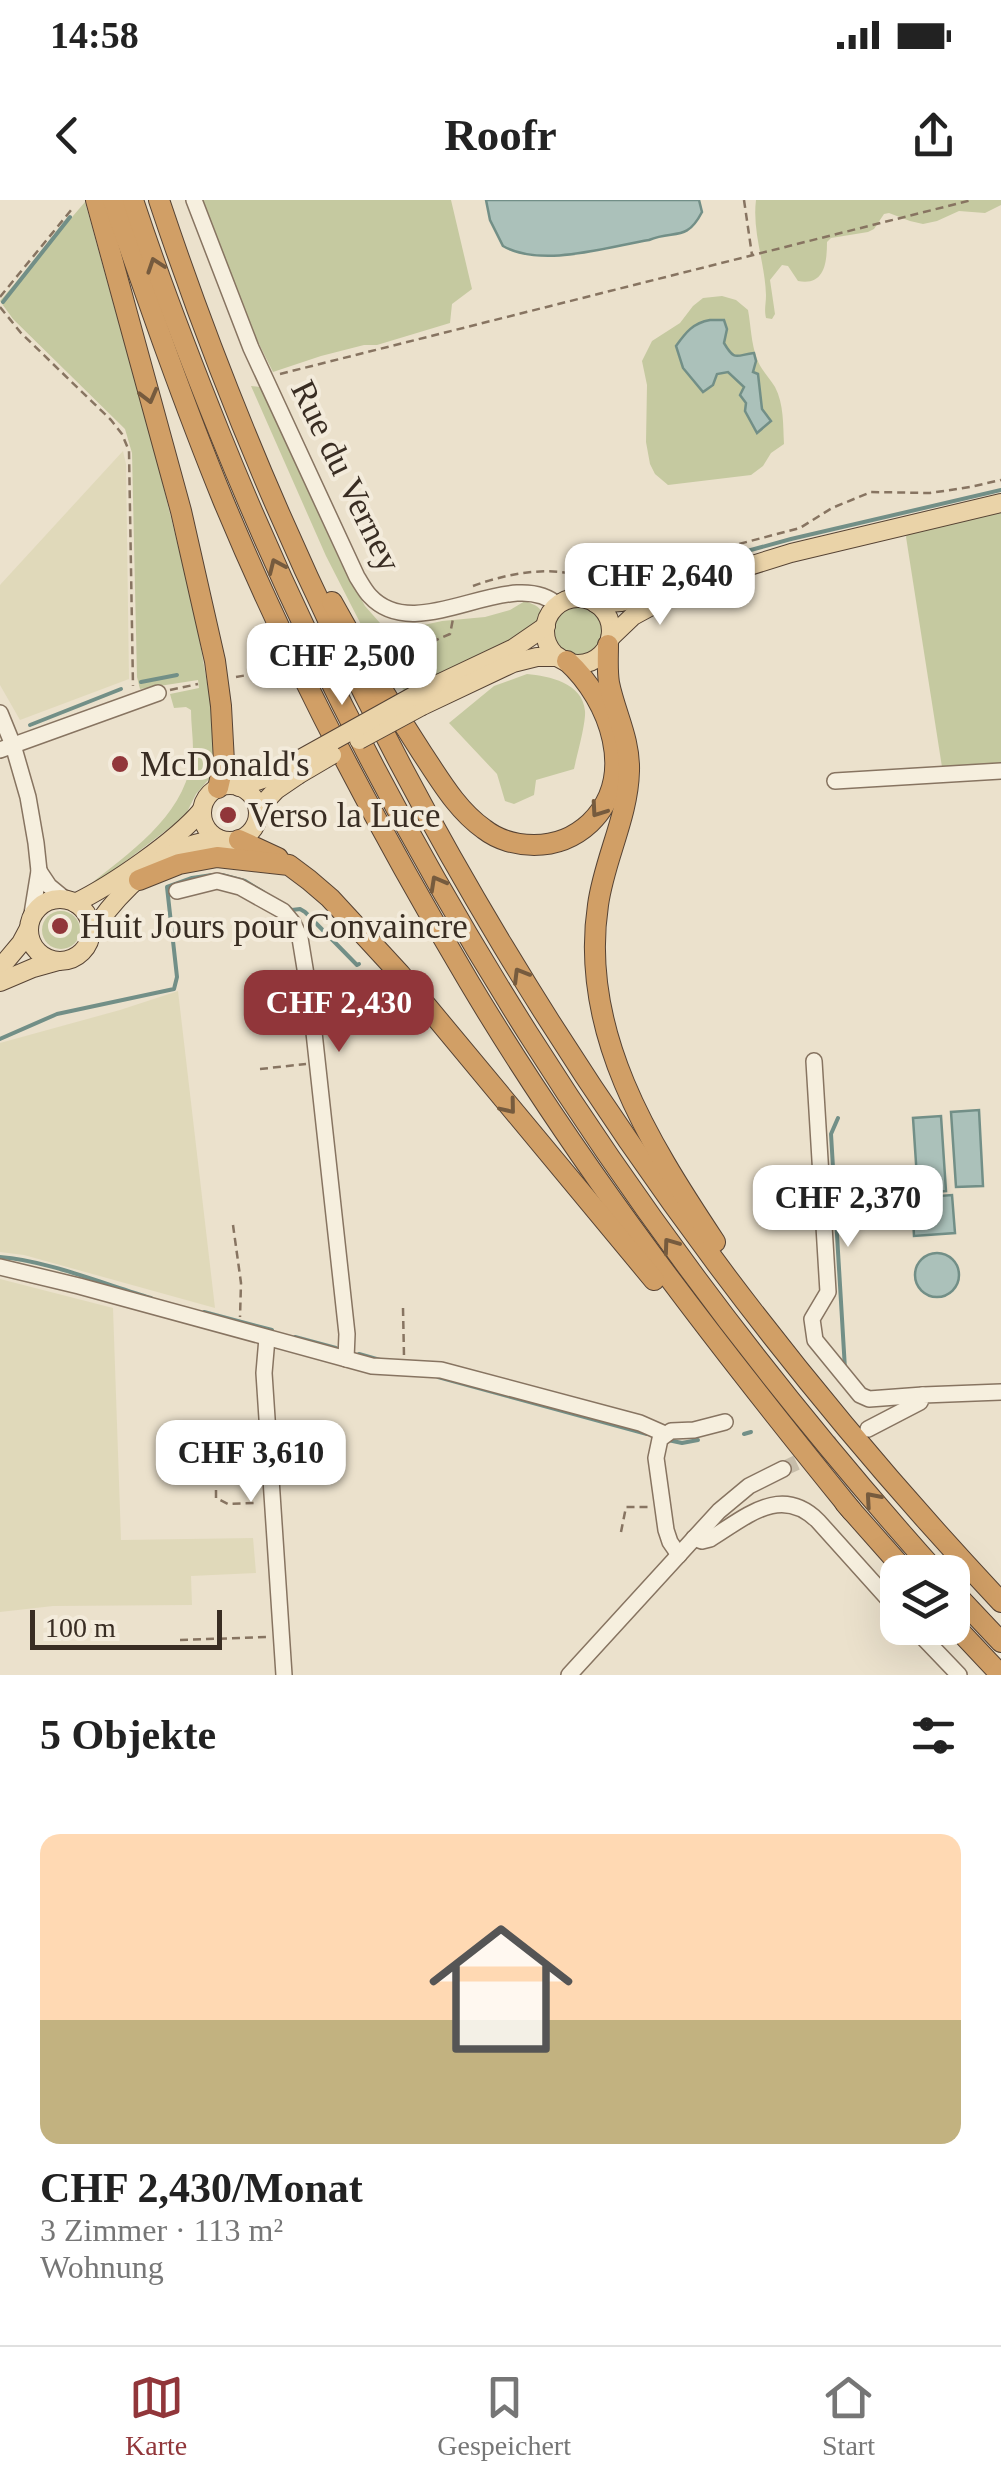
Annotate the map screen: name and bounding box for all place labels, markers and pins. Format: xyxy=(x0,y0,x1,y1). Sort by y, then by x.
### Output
pin: CHF 2,640 xyxy=(546,543,774,628)
pin: CHF 2,500 xyxy=(228,623,456,708)
place label: McDonald's xyxy=(140,745,310,784)
marker: McDonald's xyxy=(109,753,131,775)
place label: Verso la Luce xyxy=(248,796,440,835)
marker: Verso la Luce xyxy=(217,804,239,826)
place label: Huit Jours pour Convaincre xyxy=(80,907,468,946)
marker: Huit Jours pour Convaincre xyxy=(49,915,71,937)
pin: CHF 2,430 xyxy=(225,970,453,1055)
pin: CHF 2,370 xyxy=(734,1165,962,1250)
pin: CHF 3,610 xyxy=(137,1420,365,1505)

